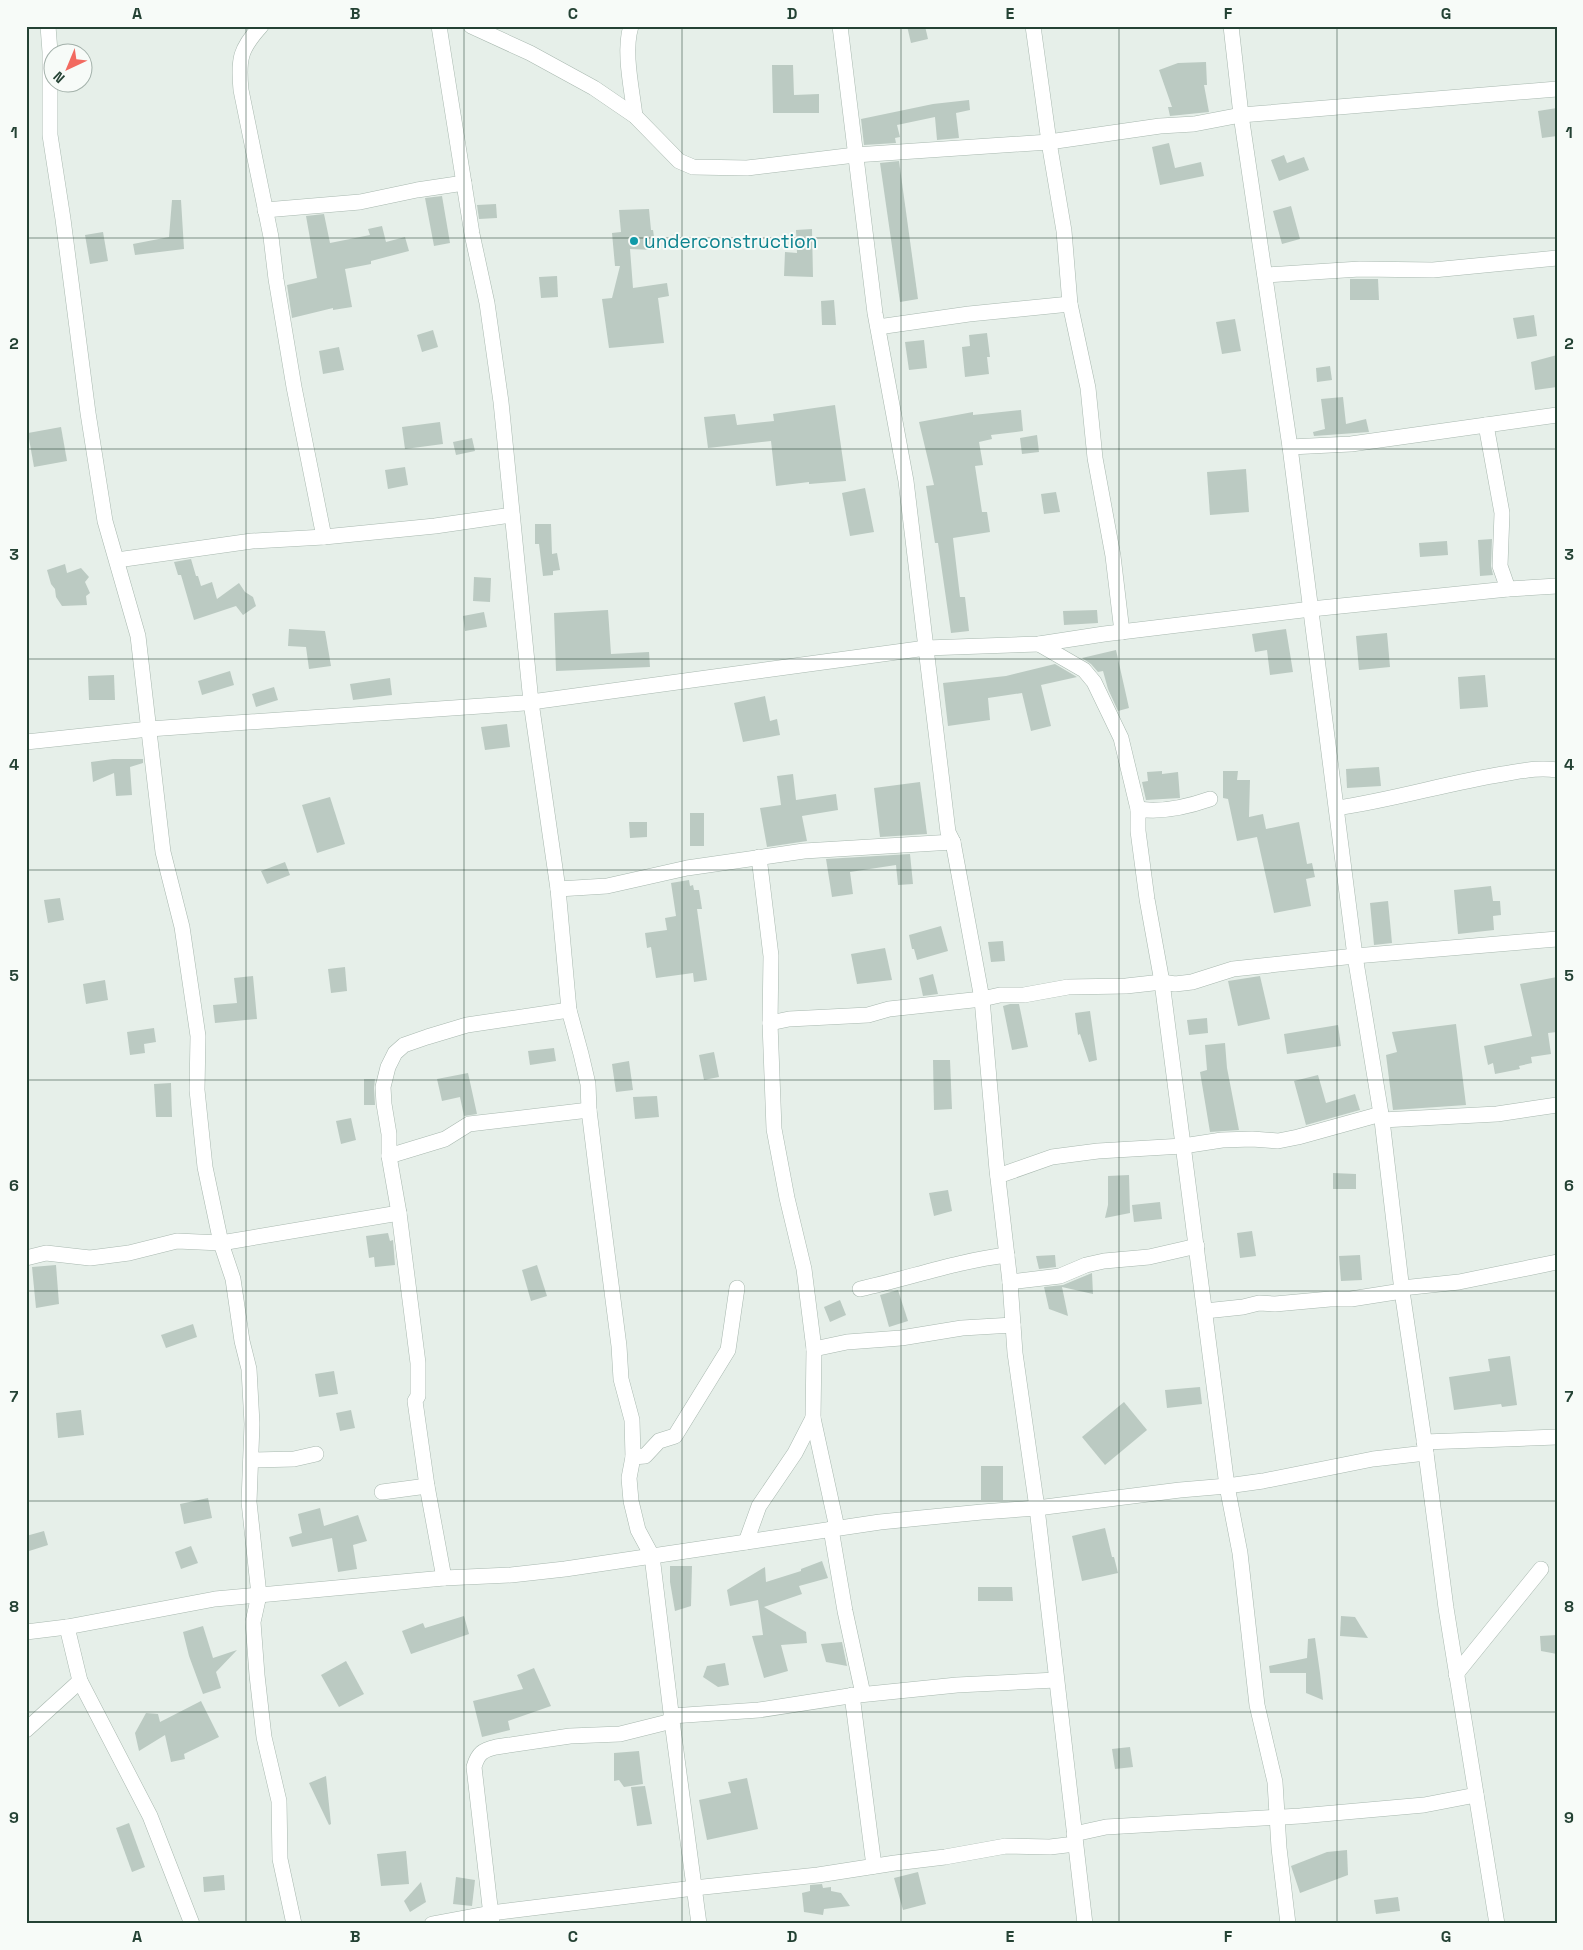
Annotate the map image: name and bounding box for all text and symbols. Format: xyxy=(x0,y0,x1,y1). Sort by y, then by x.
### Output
text: A xyxy=(132,3,142,24)
text: B xyxy=(350,3,360,24)
text: C xyxy=(568,3,578,24)
text: D xyxy=(787,3,797,24)
text: E xyxy=(1006,3,1015,24)
text: F xyxy=(1224,3,1233,24)
text: G xyxy=(1441,3,1451,24)
north arrow xyxy=(42,42,92,92)
text: N xyxy=(49,68,69,87)
text: 1 xyxy=(10,122,18,143)
text: 1 xyxy=(1565,122,1573,143)
place label: underconstruction xyxy=(644,229,817,254)
marker: underconstruction xyxy=(628,235,640,247)
text: 2 xyxy=(9,333,19,354)
text: 2 xyxy=(1564,333,1574,354)
text: 3 xyxy=(9,544,19,565)
text: 3 xyxy=(1564,544,1574,565)
text: 4 xyxy=(9,754,19,775)
text: 4 xyxy=(1564,754,1574,775)
text: 5 xyxy=(9,965,19,986)
text: 5 xyxy=(1564,965,1574,986)
text: 6 xyxy=(9,1175,19,1196)
text: 6 xyxy=(1564,1175,1574,1196)
text: 7 xyxy=(10,1386,19,1407)
text: 7 xyxy=(1565,1386,1574,1407)
text: 8 xyxy=(9,1596,19,1617)
text: 8 xyxy=(1564,1596,1574,1617)
text: 9 xyxy=(9,1807,19,1828)
text: 9 xyxy=(1564,1807,1574,1828)
text: A xyxy=(132,1926,142,1947)
text: B xyxy=(350,1926,360,1947)
text: C xyxy=(568,1926,578,1947)
text: D xyxy=(787,1926,797,1947)
text: E xyxy=(1006,1926,1015,1947)
text: F xyxy=(1224,1926,1233,1947)
text: G xyxy=(1441,1926,1451,1947)

